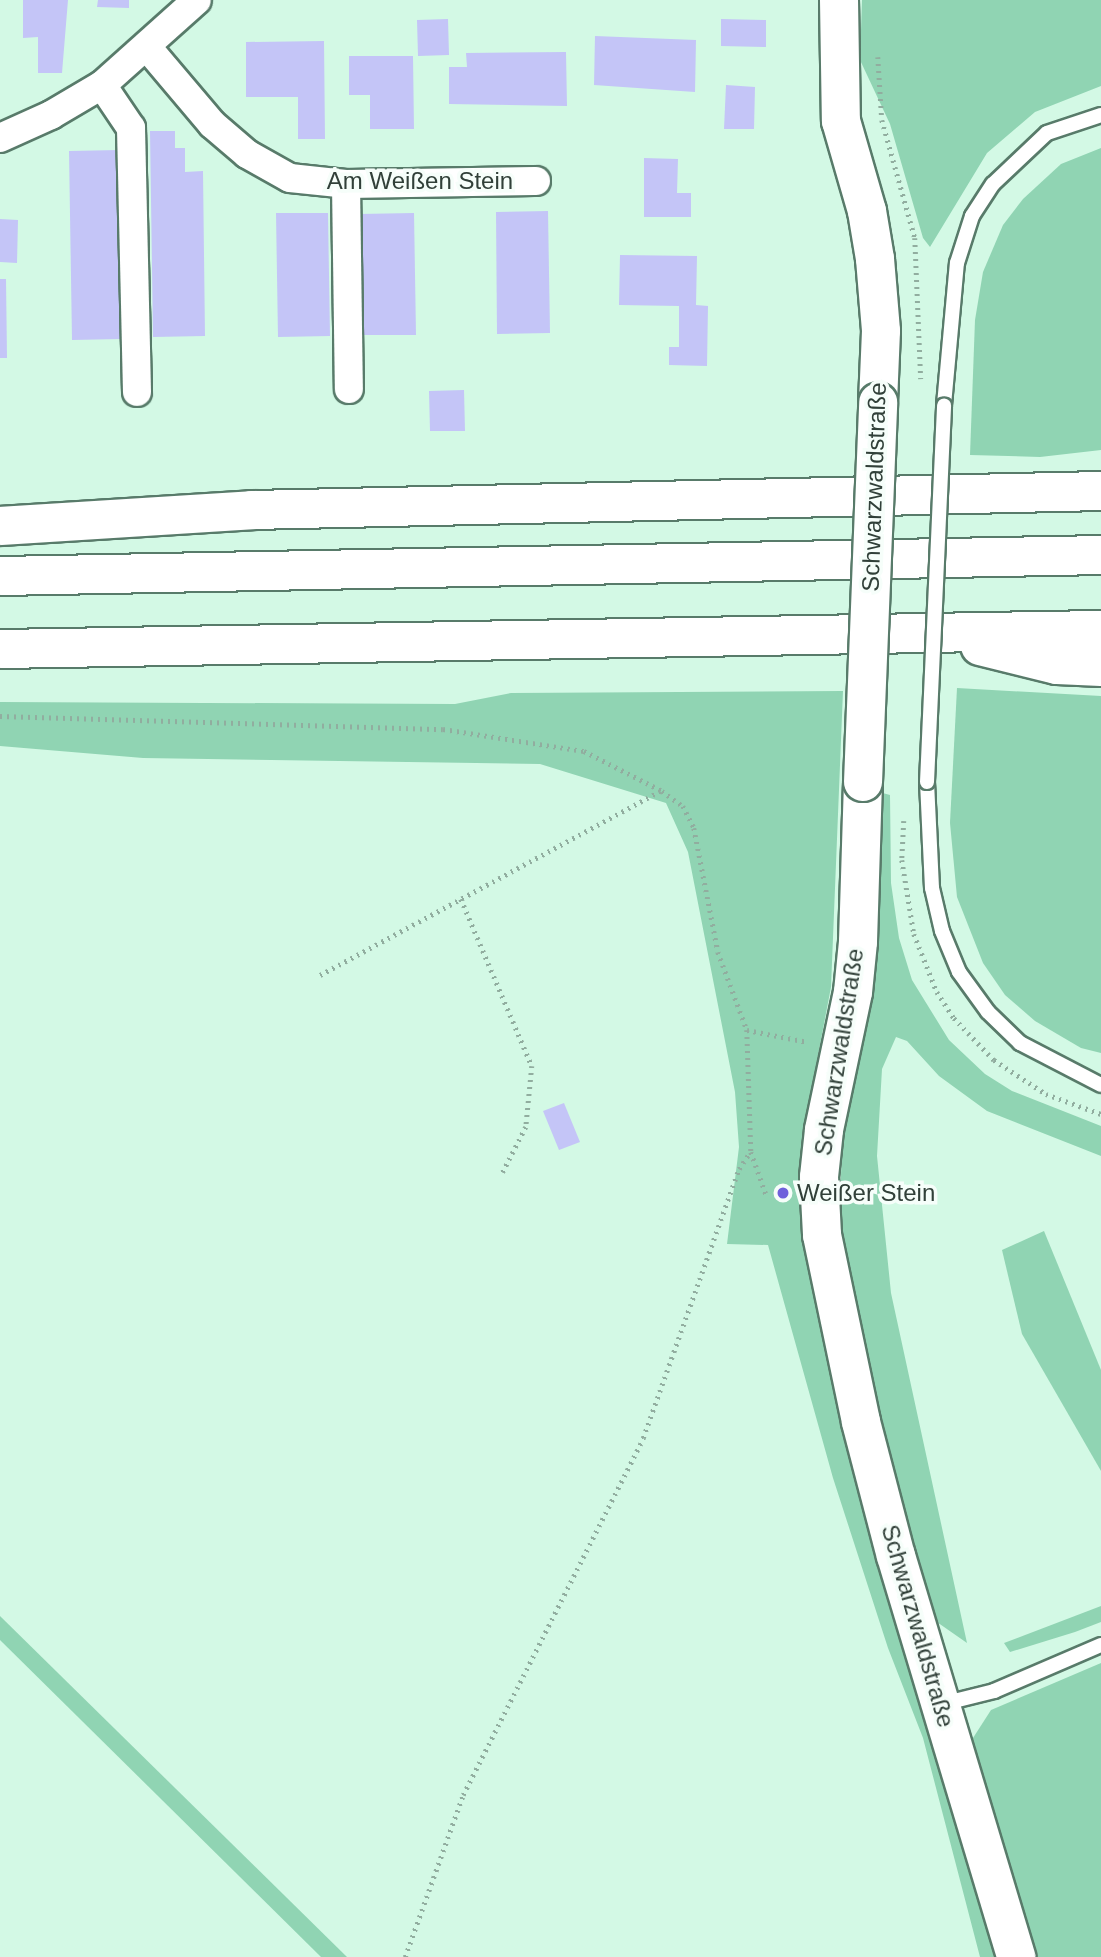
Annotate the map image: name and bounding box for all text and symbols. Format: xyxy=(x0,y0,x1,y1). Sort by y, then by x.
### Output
street label: Am Weißen Stein xyxy=(327,167,513,195)
street label: Schwarzwaldstraße xyxy=(856,382,892,592)
street label: Schwarzwaldstraße xyxy=(808,946,870,1158)
place label: Weißer Stein xyxy=(797,1179,935,1207)
marker: Weißer Stein xyxy=(775,1185,791,1201)
street label: Schwarzwaldstraße xyxy=(875,1521,961,1731)

